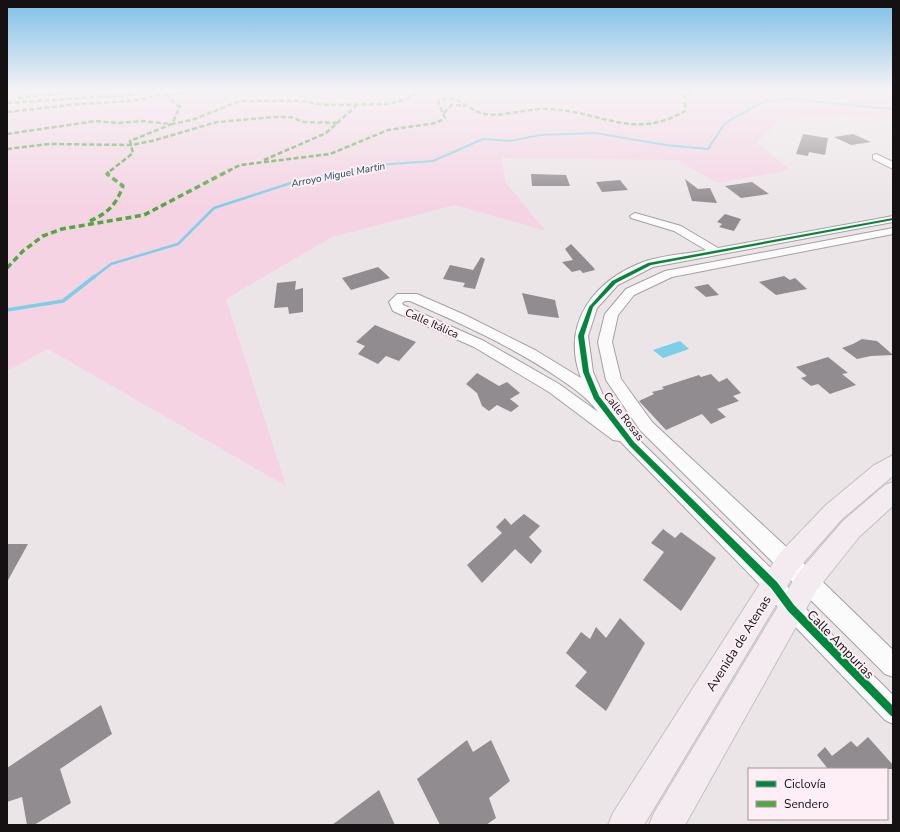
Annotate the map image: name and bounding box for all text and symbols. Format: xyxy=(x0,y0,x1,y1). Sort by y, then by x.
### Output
water label: Arroyo Miguel Martin xyxy=(289,159,387,191)
street label: Calle Itálica xyxy=(403,305,461,342)
street label: Calle Rosas xyxy=(600,389,647,444)
street label: Avenida de Atenas xyxy=(702,592,776,695)
street label: Calle Ampurias xyxy=(803,606,878,683)
legend xyxy=(748,768,888,820)
text: Ciclovía xyxy=(784,776,826,792)
text: Sendero xyxy=(784,796,829,812)

